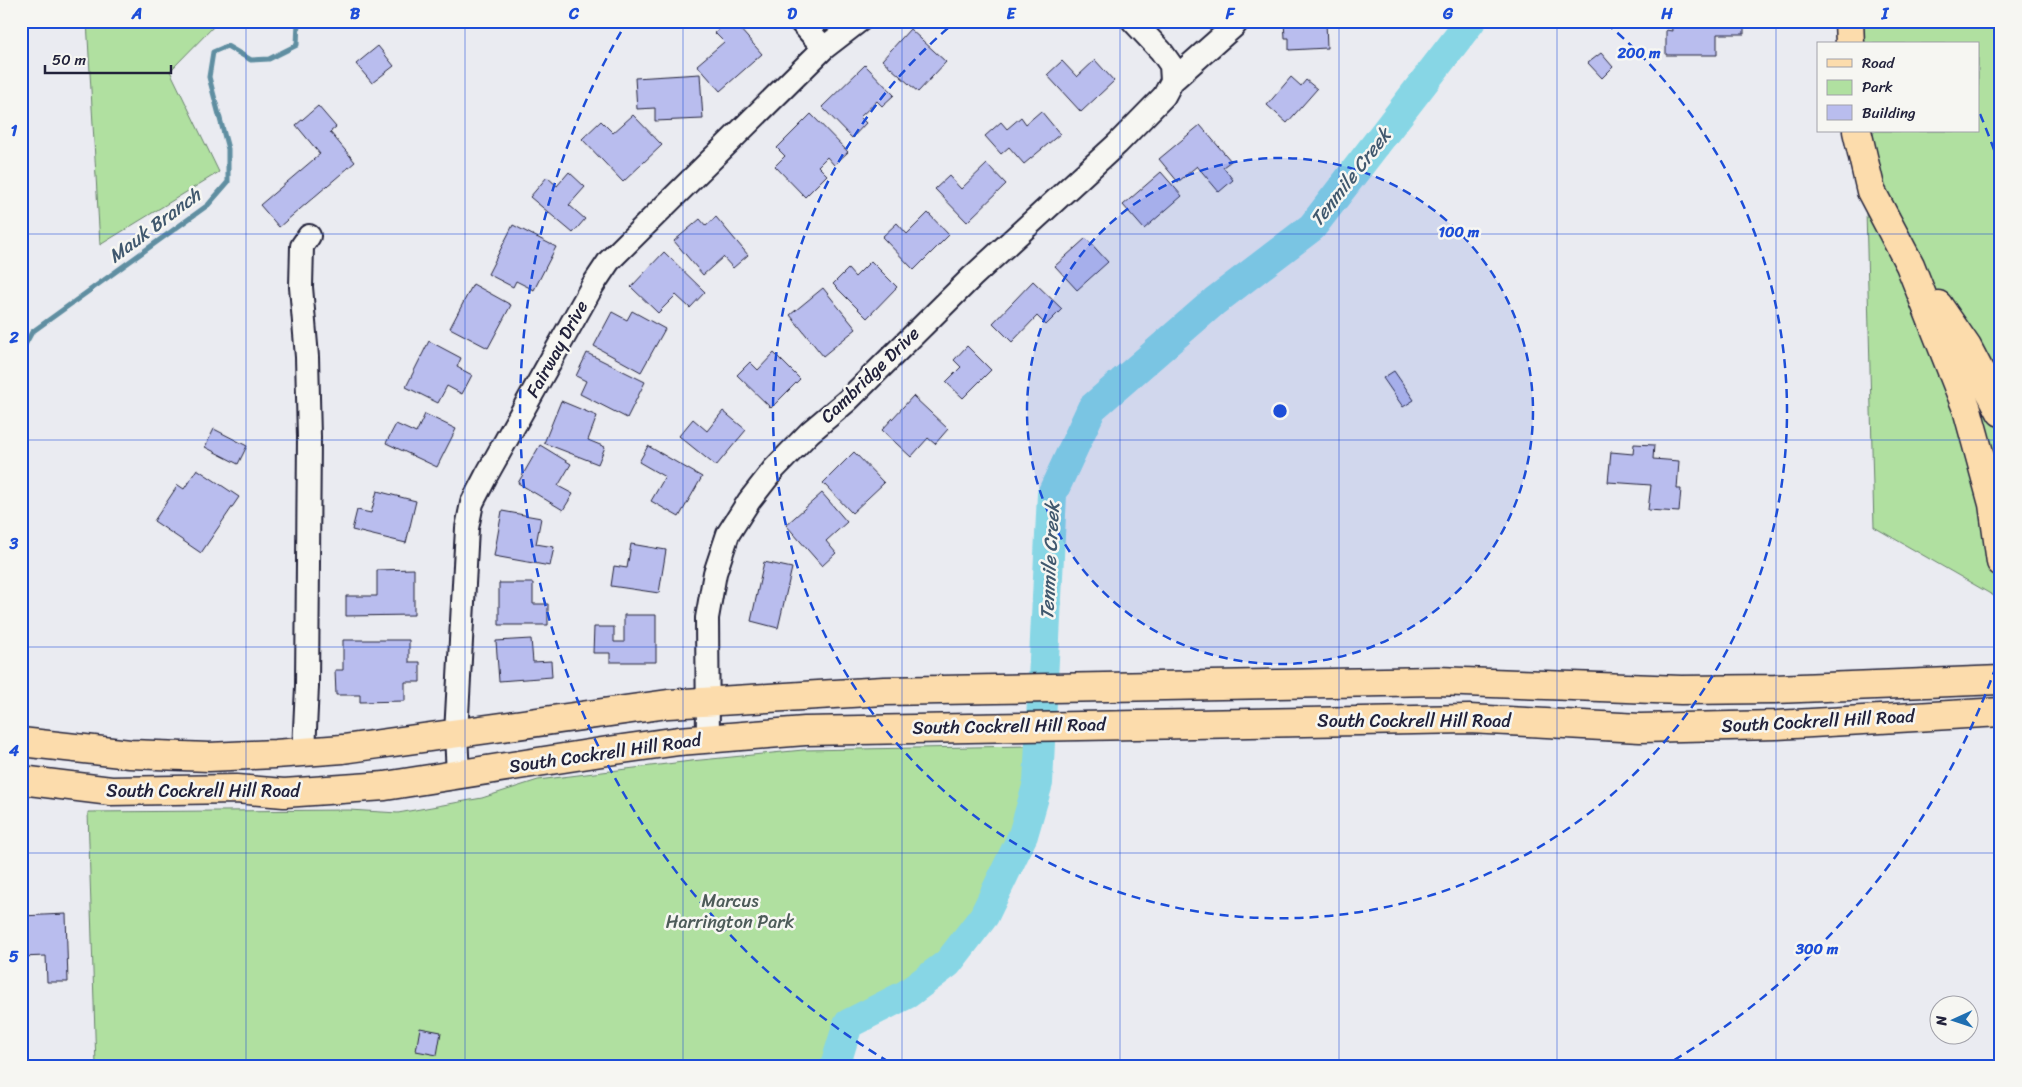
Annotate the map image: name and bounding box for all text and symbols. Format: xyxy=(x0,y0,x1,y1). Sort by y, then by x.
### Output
text: A xyxy=(131,0,142,28)
text: B xyxy=(350,0,361,28)
text: C xyxy=(568,0,580,28)
text: D xyxy=(787,0,797,28)
text: E xyxy=(1007,0,1017,28)
text: F xyxy=(1225,0,1236,28)
text: G xyxy=(1442,0,1454,28)
text: H xyxy=(1660,0,1673,28)
text: I xyxy=(1881,0,1890,28)
text: 200 m xyxy=(1616,40,1661,66)
scale bar xyxy=(45,42,171,74)
legend xyxy=(1817,42,1980,132)
text: 50 m xyxy=(52,47,87,73)
text: Road xyxy=(1862,50,1895,76)
text: Park xyxy=(1862,74,1893,100)
text: Building xyxy=(1862,100,1916,126)
text: 1 xyxy=(11,116,18,145)
water label: Tenmile Creek xyxy=(1301,119,1401,234)
water label: Mauk Branch xyxy=(101,178,210,272)
text: 100 m xyxy=(1439,219,1480,245)
street label: Fairway Drive xyxy=(517,294,597,404)
street label: Cambridge Drive xyxy=(813,319,927,431)
text: 2 xyxy=(8,323,19,352)
centre of rings xyxy=(1271,402,1289,420)
water label: Tenmile Creek xyxy=(1030,499,1069,621)
text: 3 xyxy=(9,529,19,558)
street label: South Cockrell Hill Road xyxy=(1721,700,1917,742)
street label: South Cockrell Hill Road xyxy=(1317,705,1512,737)
street label: South Cockrell Hill Road xyxy=(912,708,1107,744)
street label: South Cockrell Hill Road xyxy=(507,723,704,782)
text: 4 xyxy=(8,736,19,765)
street label: South Cockrell Hill Road xyxy=(106,775,301,807)
park label: Marcus Harrington Park xyxy=(666,885,795,938)
text: 300 m xyxy=(1795,936,1839,962)
text: 5 xyxy=(9,942,19,971)
north arrow xyxy=(1930,994,1980,1044)
text: N xyxy=(1929,1015,1954,1027)

